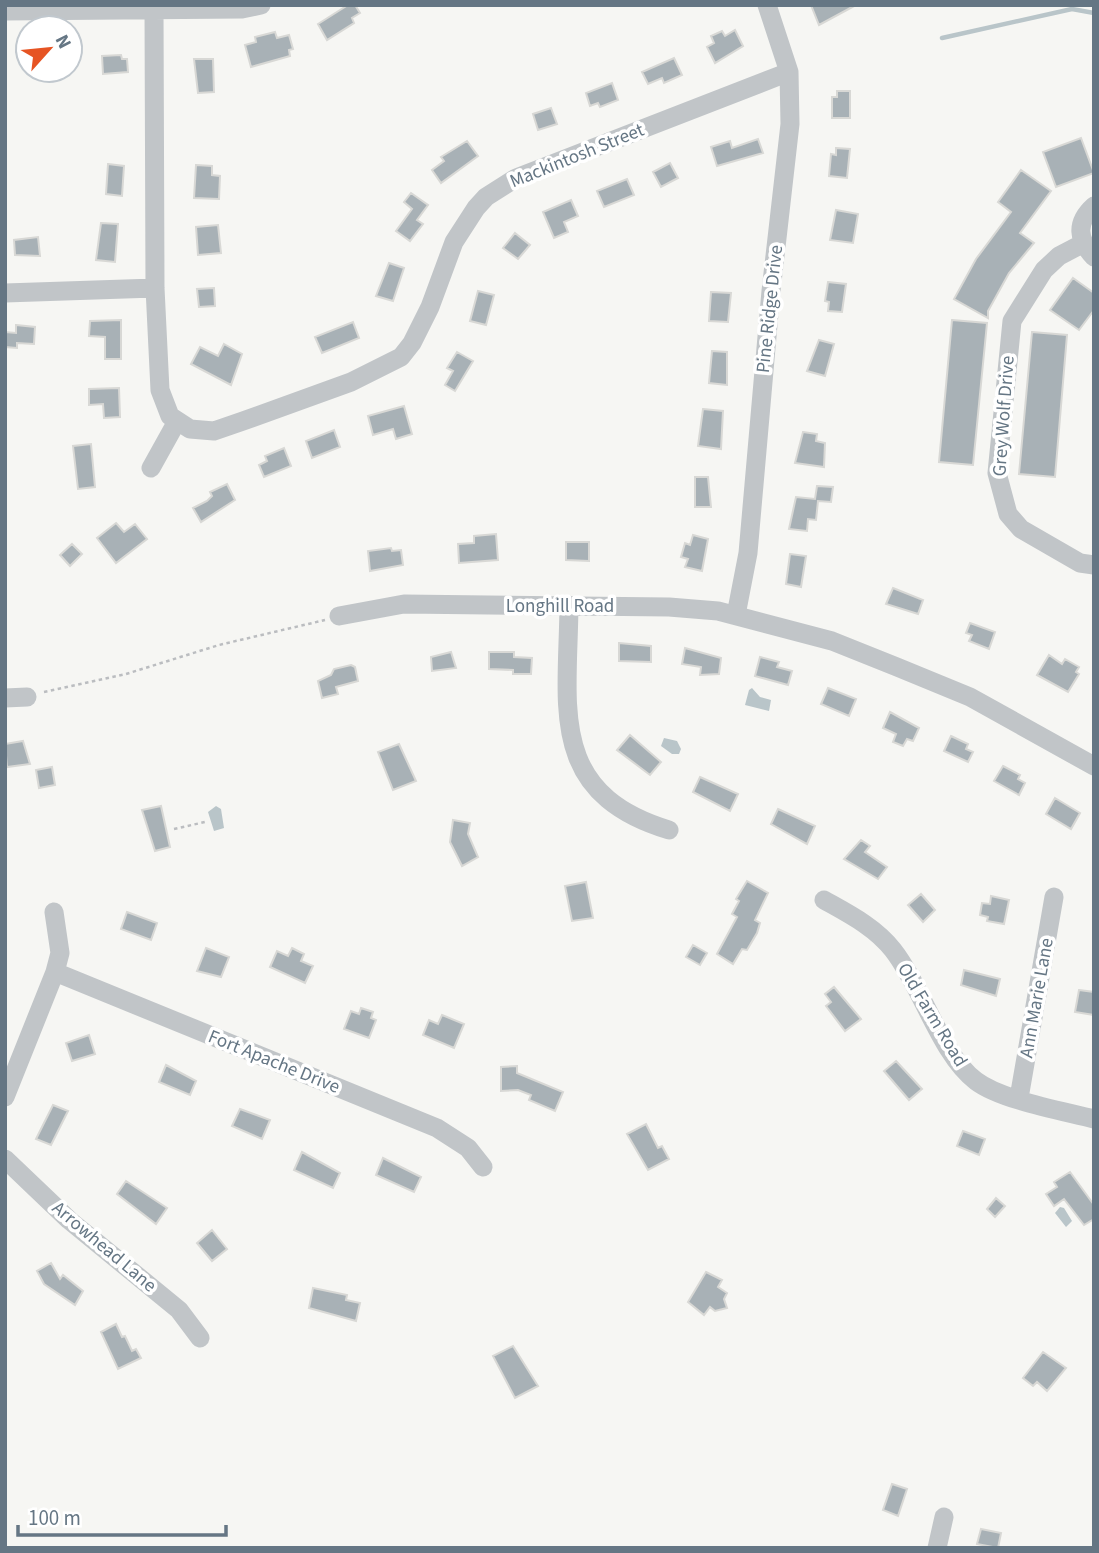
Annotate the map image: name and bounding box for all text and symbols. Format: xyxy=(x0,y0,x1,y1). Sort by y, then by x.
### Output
north arrow xyxy=(14,14,84,84)
text: N xyxy=(48,30,78,54)
street label: Mackintosh Street xyxy=(506,117,649,195)
street label: Pine Ridge Drive xyxy=(750,244,790,374)
street label: Grey Wolf Drive xyxy=(986,355,1022,477)
street label: Longhill Road xyxy=(506,593,614,620)
street label: Ann Marie Lane xyxy=(1013,936,1061,1060)
street label: Old Farm Road xyxy=(890,958,974,1072)
street label: Fort Apache Drive xyxy=(204,1023,344,1101)
street label: Arrowhead Lane xyxy=(46,1195,162,1299)
scale bar xyxy=(18,1494,226,1538)
text: 100 m xyxy=(28,1503,81,1533)

